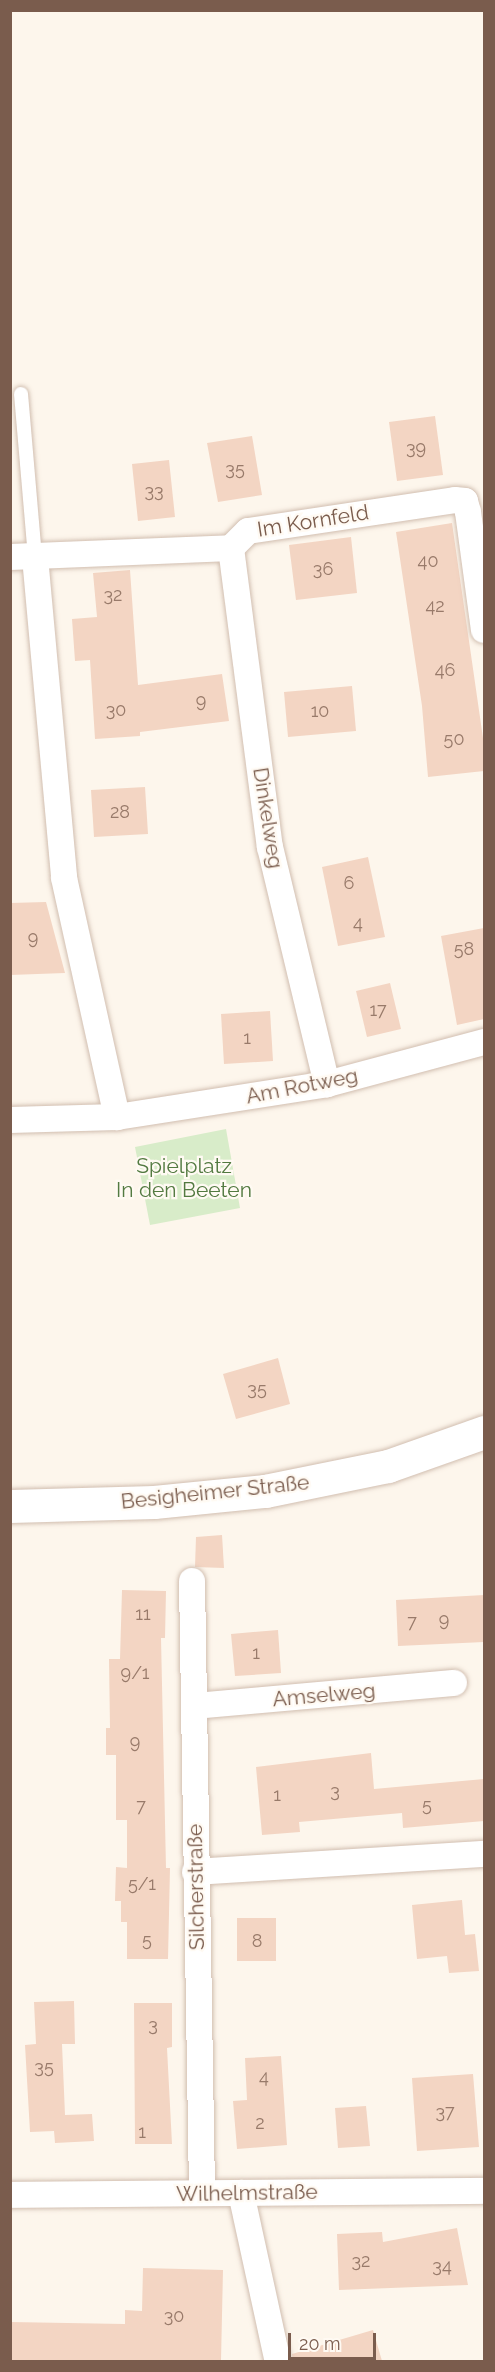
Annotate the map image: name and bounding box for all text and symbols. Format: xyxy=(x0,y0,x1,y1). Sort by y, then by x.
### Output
house number: 39 xyxy=(406,437,426,459)
house number: 35 xyxy=(225,458,245,480)
house number: 33 xyxy=(144,480,164,502)
street label: Im Kornfeld xyxy=(256,500,370,542)
house number: 40 xyxy=(418,550,438,572)
house number: 36 xyxy=(313,558,333,580)
house number: 32 xyxy=(104,584,122,606)
house number: 42 xyxy=(425,595,445,617)
house number: 46 xyxy=(435,659,455,681)
house number: 9 xyxy=(196,690,206,712)
house number: 30 xyxy=(106,699,126,721)
house number: 10 xyxy=(311,700,329,722)
house number: 50 xyxy=(444,728,464,750)
street label: Dinkelweg xyxy=(248,766,288,870)
house number: 28 xyxy=(110,801,130,823)
house number: 6 xyxy=(344,872,354,894)
house number: 4 xyxy=(353,912,363,934)
house number: 9 xyxy=(28,927,38,949)
house number: 58 xyxy=(454,938,474,960)
house number: 17 xyxy=(369,999,387,1021)
house number: 1 xyxy=(243,1027,251,1049)
street label: Am Rotweg xyxy=(244,1063,360,1109)
park label: Spielplatz In den Beeten xyxy=(116,1153,252,1203)
house number: 35 xyxy=(247,1378,267,1400)
street label: Besigheimer Straße xyxy=(119,1470,311,1514)
house number: 11 xyxy=(135,1603,151,1625)
house number: 9 xyxy=(439,1609,449,1631)
house number: 7 xyxy=(407,1611,417,1633)
house number: 1 xyxy=(252,1642,260,1664)
house number: 9/1 xyxy=(121,1662,149,1684)
street label: Amselweg xyxy=(271,1678,377,1712)
house number: 9 xyxy=(130,1731,140,1753)
house number: 3 xyxy=(330,1780,340,1802)
house number: 1 xyxy=(273,1784,281,1806)
house number: 5 xyxy=(422,1794,432,1816)
house number: 7 xyxy=(136,1795,146,1817)
street label: Silcherstraße xyxy=(182,1824,210,1950)
house number: 5/1 xyxy=(128,1873,156,1895)
house number: 5 xyxy=(142,1929,152,1951)
house number: 8 xyxy=(252,1930,262,1952)
house number: 3 xyxy=(148,2014,158,2036)
house number: 35 xyxy=(34,2056,54,2078)
house number: 4 xyxy=(259,2066,269,2088)
house number: 37 xyxy=(435,2101,455,2123)
house number: 2 xyxy=(255,2112,265,2134)
house number: 1 xyxy=(138,2121,146,2143)
street label: Wilhelmstraße xyxy=(176,2179,318,2207)
house number: 32 xyxy=(352,2250,370,2272)
house number: 34 xyxy=(432,2255,452,2277)
house number: 30 xyxy=(164,2305,184,2327)
scale bar xyxy=(291,2321,380,2359)
text: 20 m xyxy=(299,2333,341,2354)

